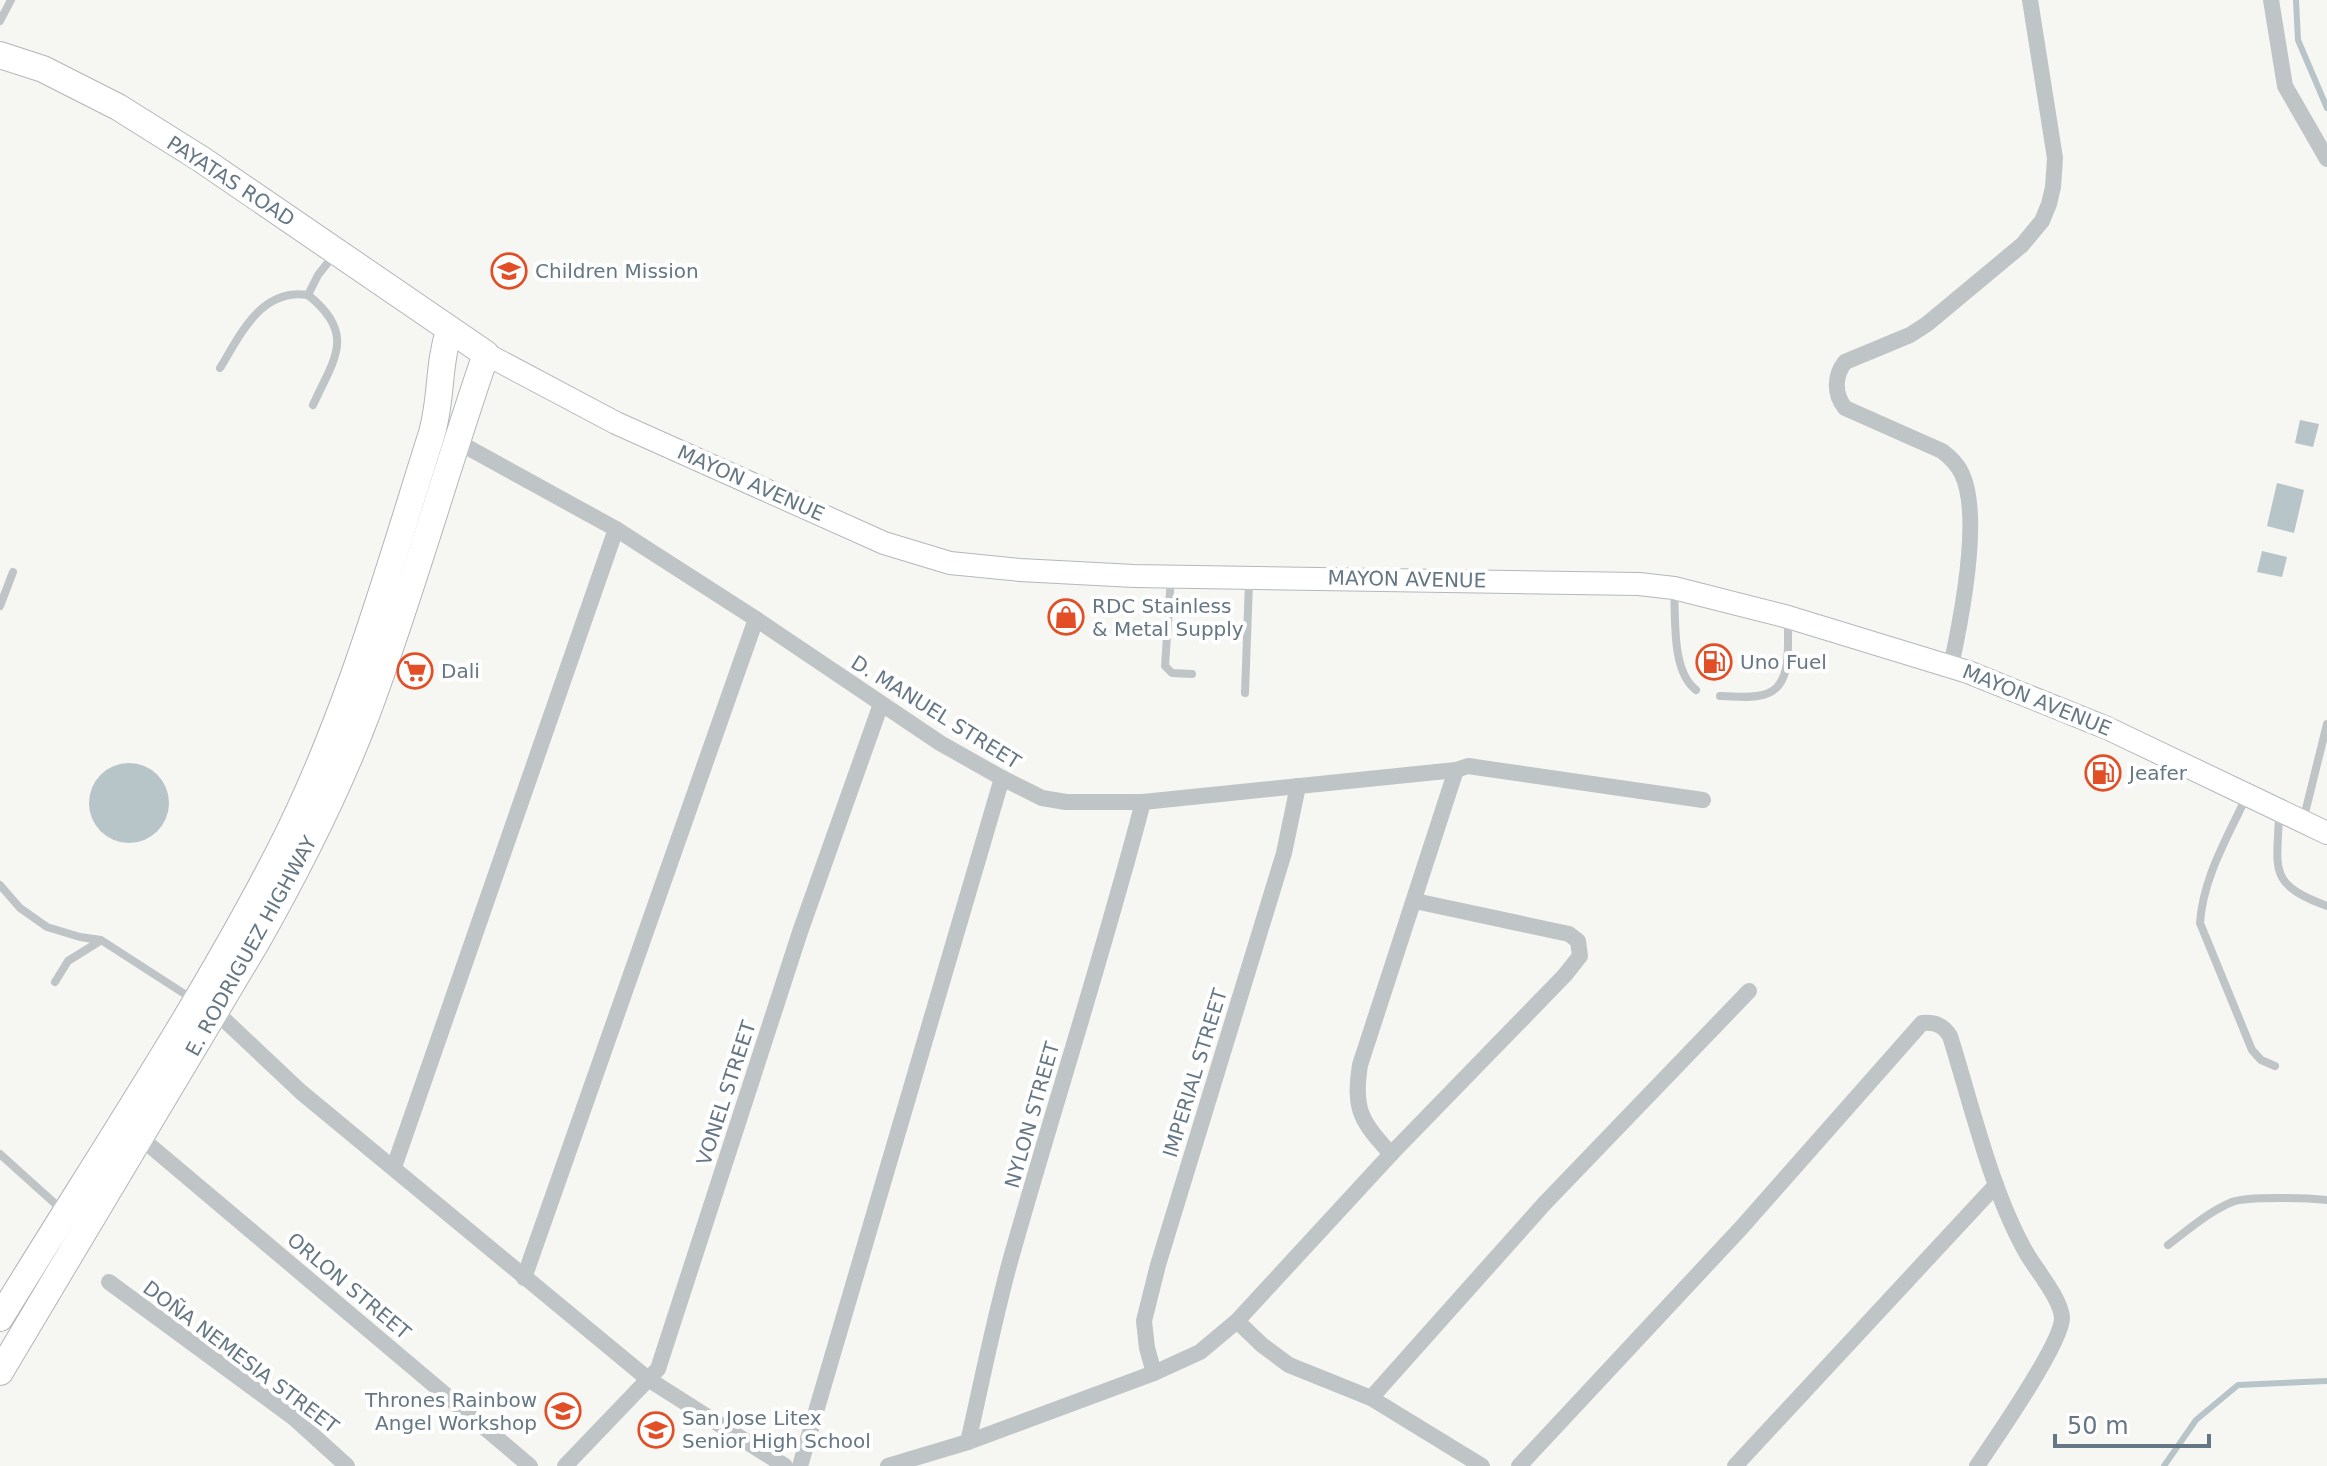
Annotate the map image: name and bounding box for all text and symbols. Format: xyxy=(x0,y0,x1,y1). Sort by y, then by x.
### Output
street label: PAYATAS ROAD xyxy=(163,131,299,231)
school or university icon: Children Mission xyxy=(490,252,528,290)
place label: Children Mission xyxy=(535,259,699,283)
street label: MAYON AVENUE xyxy=(674,440,828,526)
street label: MAYON AVENUE xyxy=(1328,566,1486,592)
place label: RDC Stainless & Metal Supply xyxy=(1092,594,1244,641)
shop icon: RDC Stainless & Metal Supply xyxy=(1047,598,1085,636)
fuel station icon: Uno Fuel xyxy=(1695,643,1733,681)
street label: D. MANUEL STREET xyxy=(847,650,1026,774)
place label: Uno Fuel xyxy=(1740,650,1827,674)
supermarket icon: Dali xyxy=(396,652,434,690)
place label: Dali xyxy=(441,659,480,683)
street label: MAYON AVENUE xyxy=(1959,659,2115,741)
fuel station icon: Jeafer xyxy=(2084,754,2122,792)
place label: Jeafer xyxy=(2127,761,2188,785)
street label: E. RODRIGUEZ HIGHWAY xyxy=(181,831,322,1060)
street label: IMPERIAL STREET xyxy=(1158,985,1232,1160)
street label: VONEL STREET xyxy=(691,1017,761,1168)
street label: NYLON STREET xyxy=(1000,1038,1065,1191)
street label: ORLON STREET xyxy=(283,1227,416,1345)
street label: DOÑA NEMESIA STREET xyxy=(139,1276,344,1439)
place label: Thrones Rainbow Angel Workshop xyxy=(364,1388,537,1435)
school or university icon: Thrones Rainbow Angel Workshop xyxy=(544,1392,582,1430)
scale bar xyxy=(2055,1398,2209,1448)
place label: San Jose Litex Senior High School xyxy=(682,1406,871,1453)
school or university icon: San Jose Litex Senior High School xyxy=(637,1411,675,1449)
text: 50 m xyxy=(2067,1412,2129,1440)

